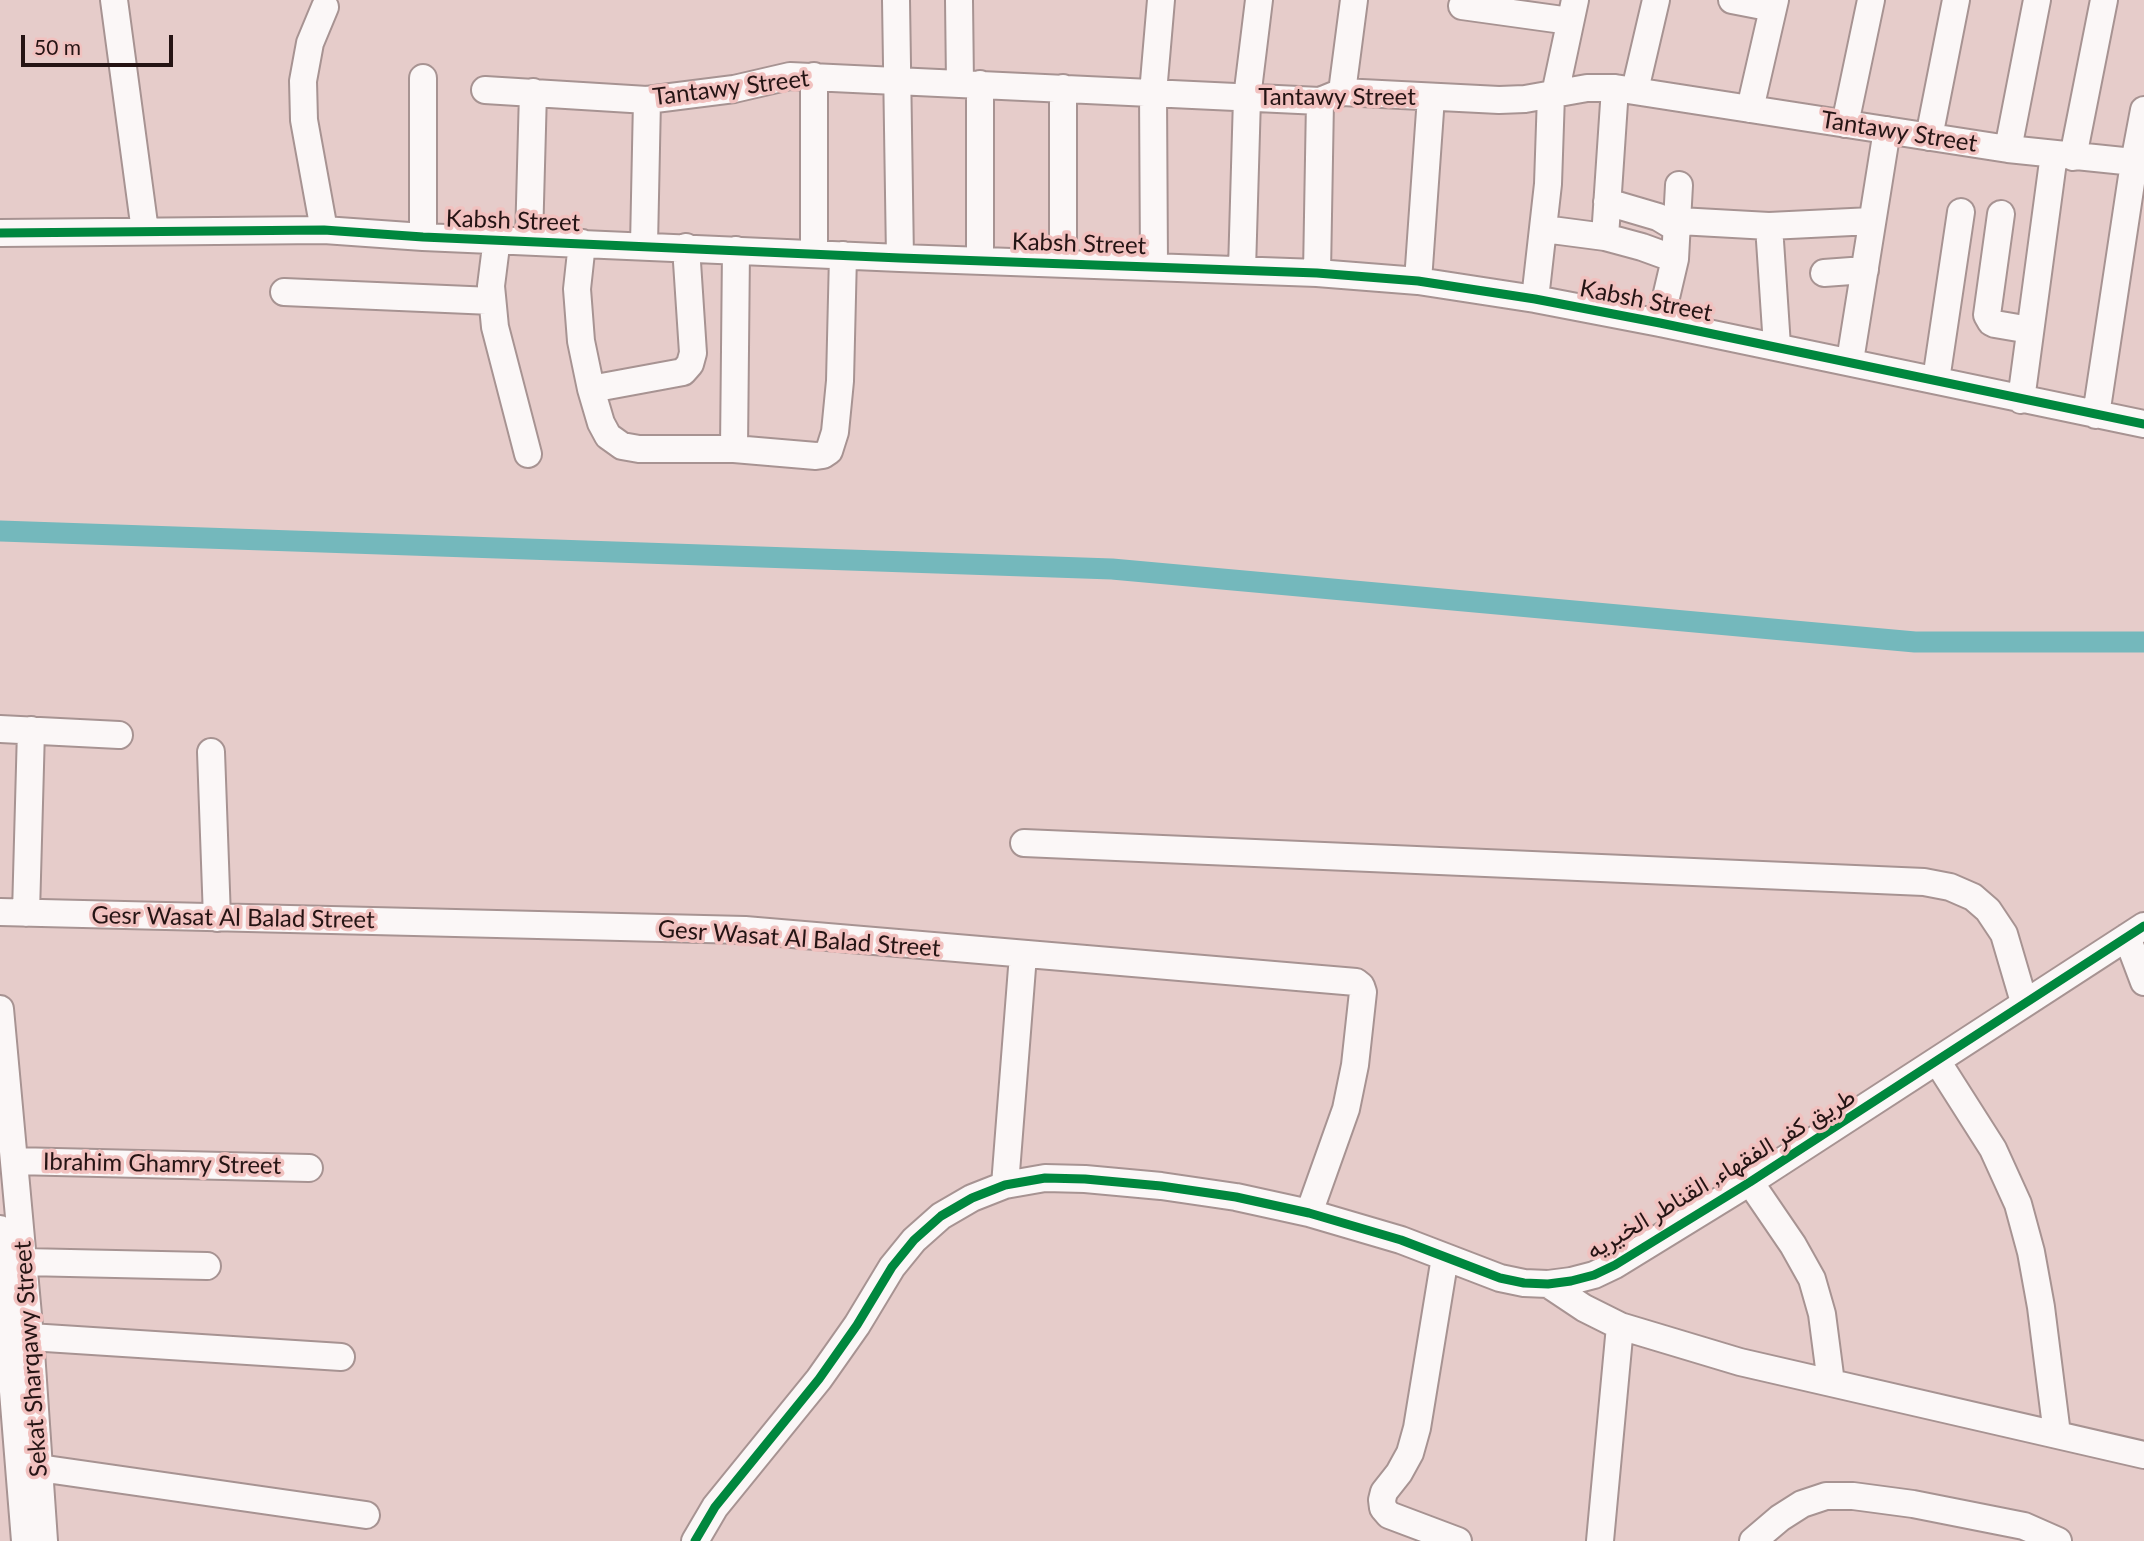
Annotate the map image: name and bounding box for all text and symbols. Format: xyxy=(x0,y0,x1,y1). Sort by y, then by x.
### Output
scale bar xyxy=(24,21,177,65)
text: 50 m xyxy=(34,34,81,59)
street label: Tantawy Street xyxy=(651,64,811,112)
street label: Tantawy Street xyxy=(1258,83,1416,111)
street label: Tantawy Street xyxy=(1819,105,1979,159)
street label: Kabsh Street xyxy=(445,204,581,238)
street label: Kabsh Street xyxy=(1011,227,1147,261)
street label: Kabsh Street xyxy=(1577,274,1715,328)
street label: Gesr Wasat Al Balad Street xyxy=(91,901,375,935)
street label: Gesr Wasat Al Balad Street xyxy=(657,915,941,963)
street label: طريق كفر الفقهاء, القناطر الخيريه xyxy=(1581,1082,1861,1266)
street label: Ibrahim Ghamry Street xyxy=(43,1148,281,1180)
street label: Sekat Sharqawy Street xyxy=(8,1240,54,1478)

